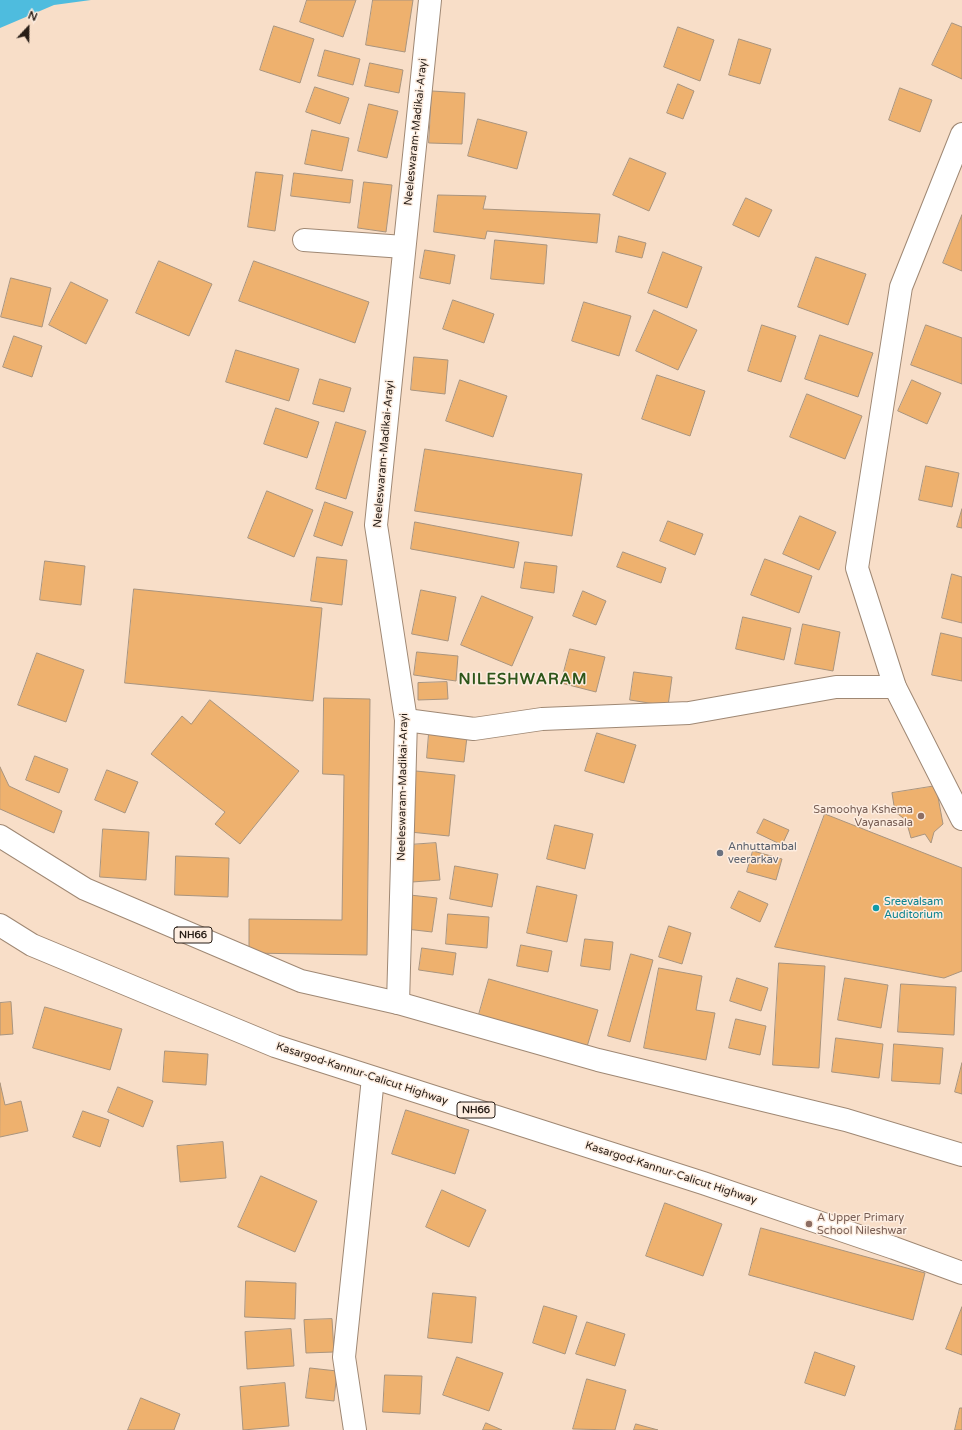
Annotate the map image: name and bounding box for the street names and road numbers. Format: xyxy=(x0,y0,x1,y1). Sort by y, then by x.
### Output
street label: Neeleswaram-Madikai-Arayi xyxy=(402,58,430,206)
street label: Neeleswaram-Madikai-Arayi xyxy=(371,380,397,528)
street label: Neeleswaram-Madikai-Arayi xyxy=(395,713,411,861)
road number: NH66 xyxy=(174,927,212,943)
street label: Kasargod-Kannur-Calicut Highway xyxy=(274,1040,450,1108)
road number: NH66 xyxy=(457,1102,495,1118)
street label: Kasargod-Kannur-Calicut Highway xyxy=(583,1139,759,1207)

